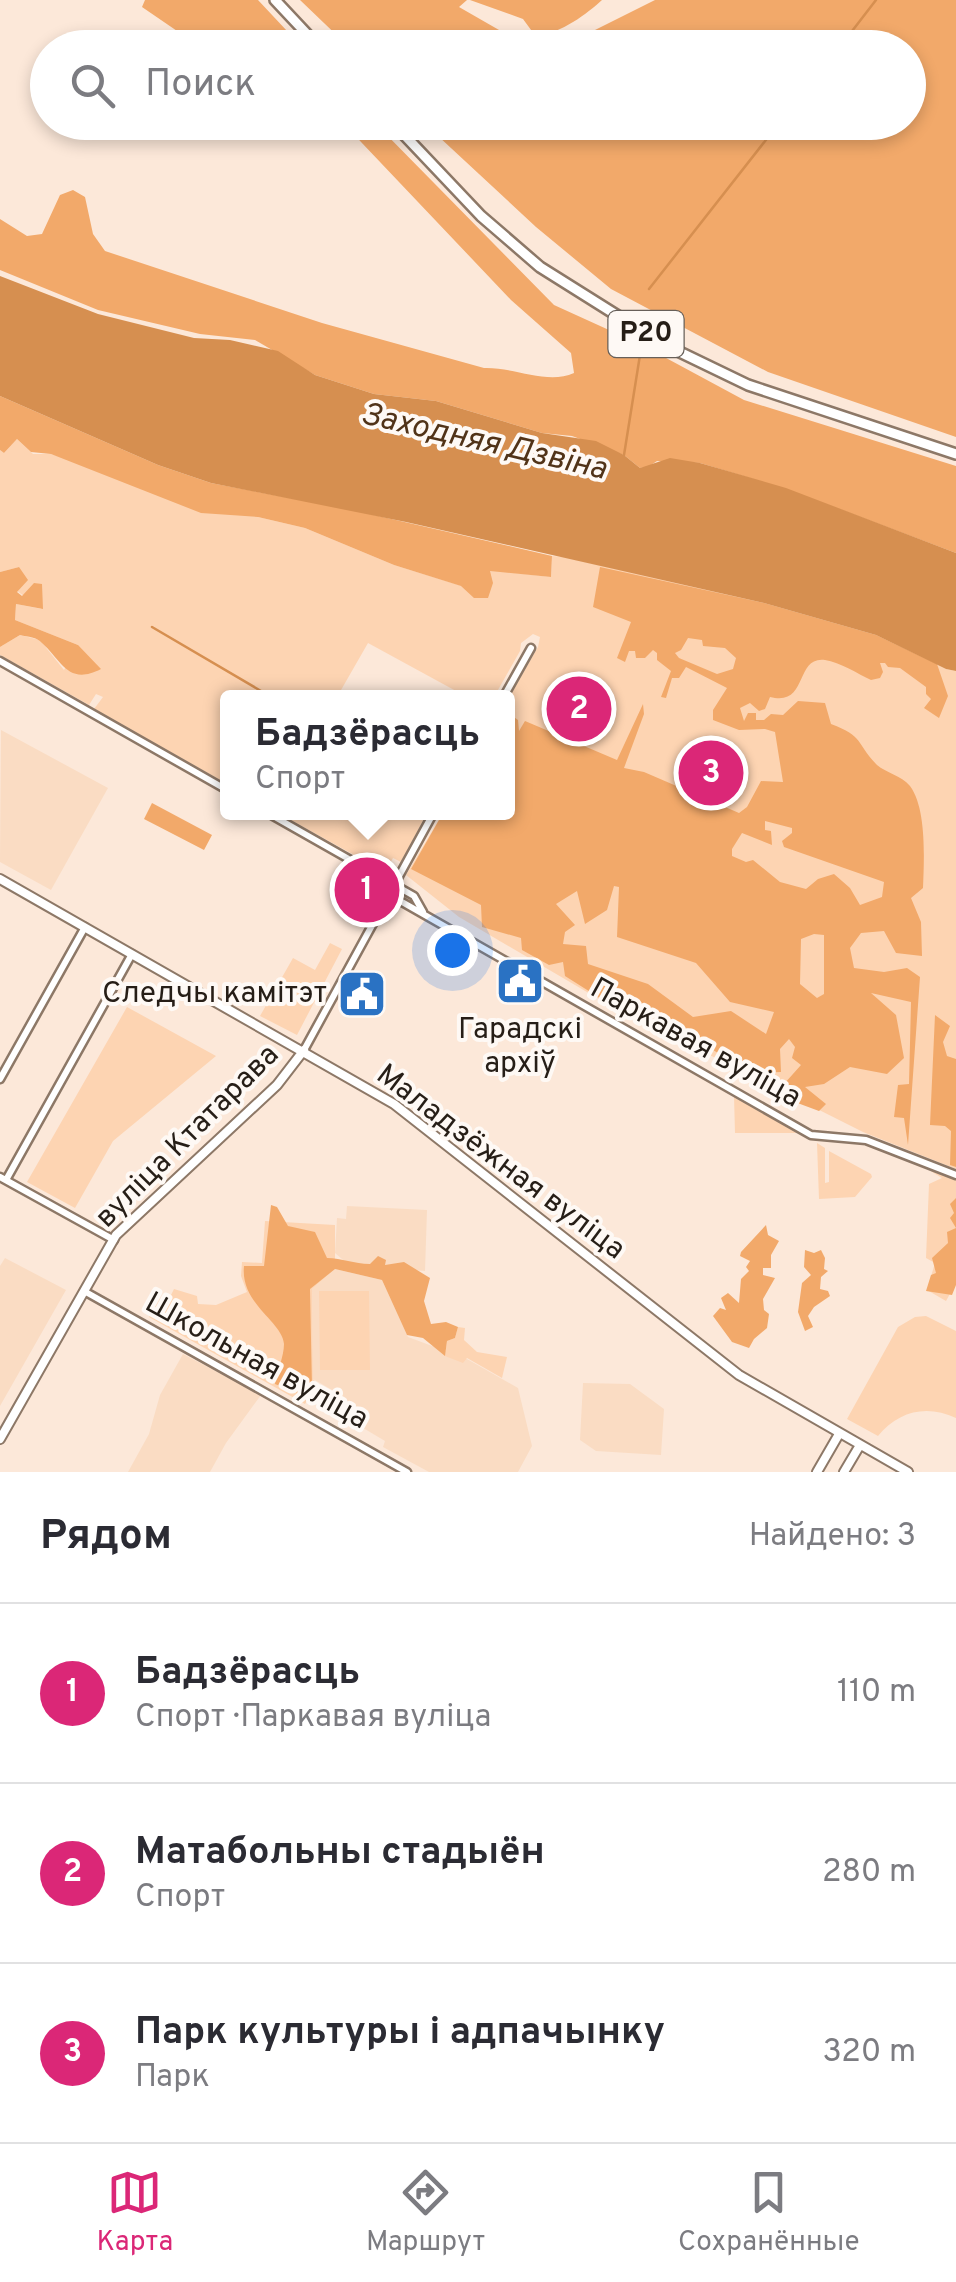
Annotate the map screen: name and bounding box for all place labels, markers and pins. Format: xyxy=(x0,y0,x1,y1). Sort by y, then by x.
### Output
pin: 2 xyxy=(546,672,612,746)
pin: 3 xyxy=(678,736,744,810)
pin: 1 xyxy=(334,852,400,928)
public building icon: Гарадскі архіў xyxy=(494,955,546,1007)
public building icon: Следчы камітэт xyxy=(336,968,388,1020)
place label: Следчы камітэт xyxy=(102,976,327,1013)
place label: Гарадскі архіў xyxy=(458,1012,582,1083)

